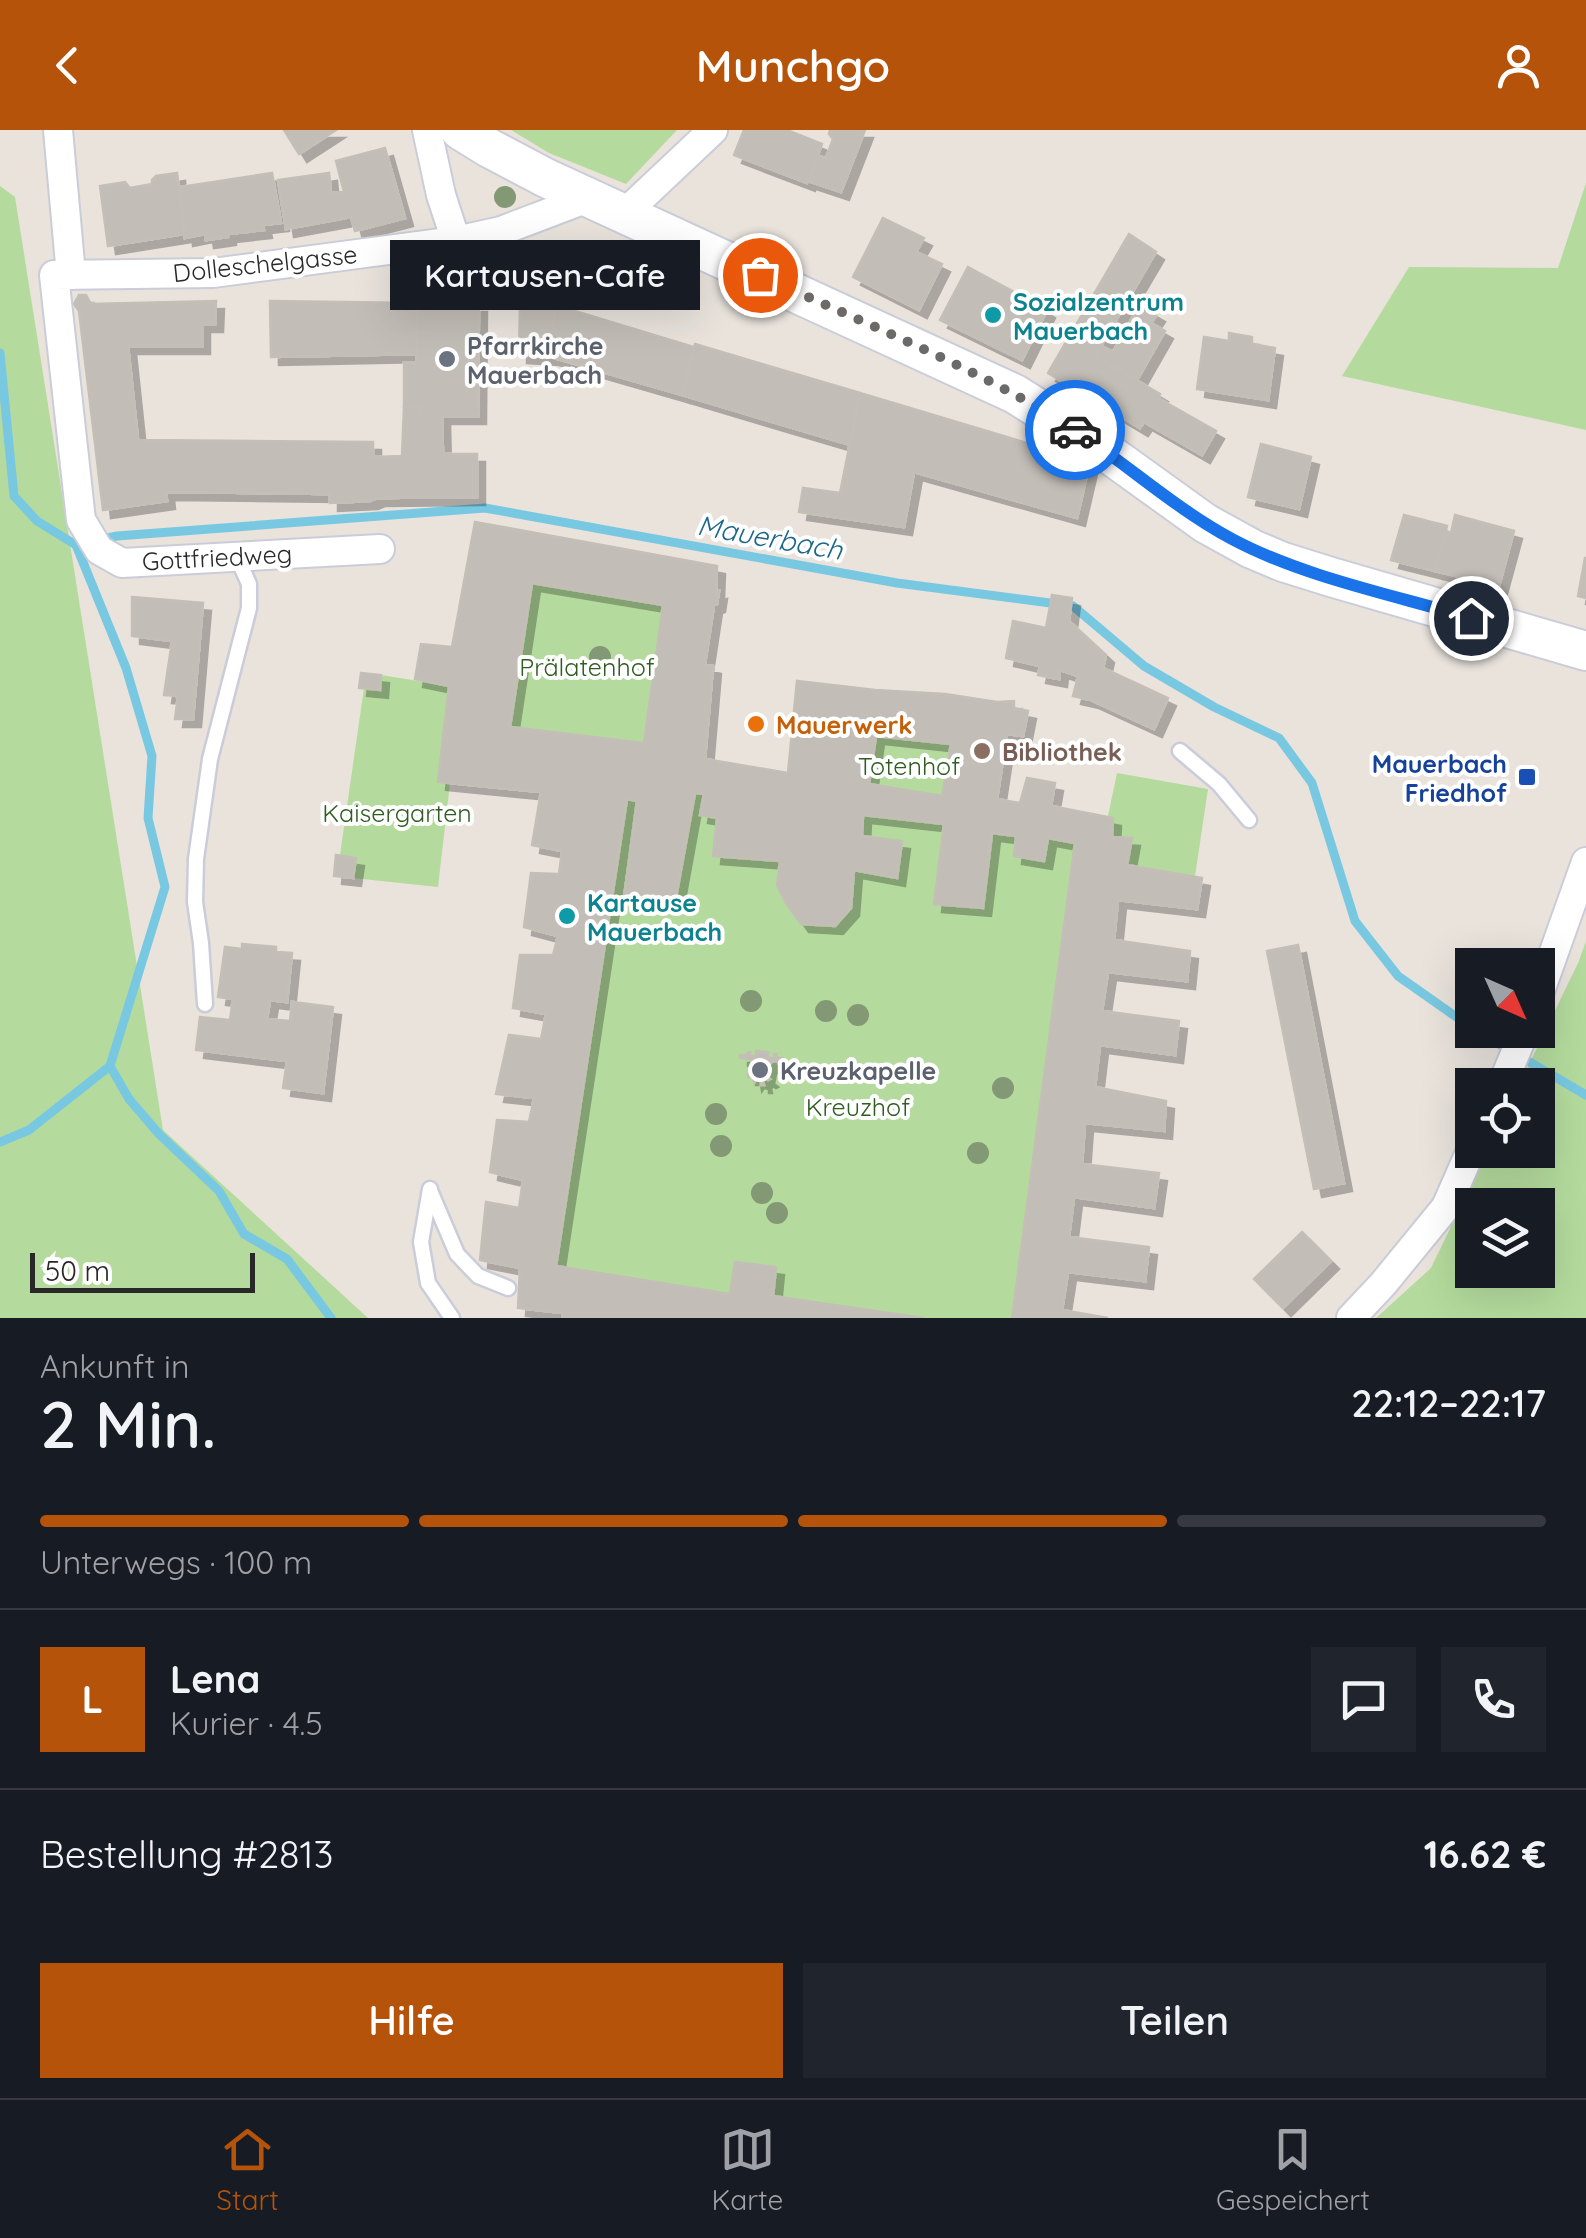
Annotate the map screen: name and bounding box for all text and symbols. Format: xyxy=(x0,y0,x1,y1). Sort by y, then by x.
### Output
text: Munchgo xyxy=(696,37,890,93)
icon: back xyxy=(40,38,95,93)
icon: person xyxy=(1491,38,1546,93)
pin xyxy=(718,233,803,318)
street label: Dolleschelgasse xyxy=(171,238,359,288)
callout: Kartausen-Cafe xyxy=(390,240,700,310)
icon: bag xyxy=(733,248,788,303)
text: Kartausen-Cafe xyxy=(424,255,666,295)
place label: Sozialzentrum Mauerbach xyxy=(1013,286,1184,346)
marker: Sozialzentrum Mauerbach xyxy=(982,304,1004,326)
place label: Pfarrkirche Mauerbach xyxy=(467,330,603,390)
marker: Pfarrkirche Mauerbach xyxy=(436,348,458,370)
courier xyxy=(1025,380,1125,480)
icon: car xyxy=(1048,403,1103,458)
water label: Mauerbach xyxy=(695,507,846,567)
street label: Gottfriedweg xyxy=(141,538,293,576)
pin xyxy=(1429,576,1514,661)
icon: home xyxy=(1444,591,1499,646)
park label: Prälatenhof xyxy=(519,651,655,682)
place label: Mauerwerk xyxy=(776,709,912,740)
marker: Mauerwerk xyxy=(745,713,767,735)
place label: Bibliothek xyxy=(1002,736,1122,767)
marker: Bibliothek xyxy=(971,740,993,762)
place label: Mauerbach Friedhof xyxy=(1372,748,1507,808)
park label: Totenhof xyxy=(858,750,960,781)
marker: Mauerbach Friedhof xyxy=(1516,766,1538,788)
park label: Kaisergarten xyxy=(322,797,472,828)
place label: Kartause Mauerbach xyxy=(587,887,722,947)
marker: Kartause Mauerbach xyxy=(556,905,578,927)
north arrow xyxy=(1455,948,1555,1048)
map controls xyxy=(1455,948,1555,1288)
place label: Kreuzkapelle xyxy=(780,1055,936,1086)
marker: Kreuzkapelle xyxy=(749,1059,771,1081)
button: locate xyxy=(1455,1068,1555,1168)
park label: Kreuzhof xyxy=(806,1091,910,1122)
button: layers xyxy=(1455,1188,1555,1288)
scale bar xyxy=(30,1248,255,1292)
text: 50 m xyxy=(45,1253,110,1288)
text: Ankunft in xyxy=(40,1346,189,1386)
text: 22:12–22:17 xyxy=(1351,1379,1546,1427)
text: 2 Min. xyxy=(40,1383,216,1464)
text: Unterwegs · 100 m xyxy=(40,1542,312,1582)
button: chat xyxy=(1311,1647,1416,1752)
button: phone xyxy=(1441,1647,1546,1752)
text: Lena xyxy=(170,1655,260,1703)
text: L xyxy=(82,1675,103,1723)
text: Kurier · 4.5 xyxy=(170,1703,323,1743)
text: Bestellung #2813 xyxy=(40,1830,334,1878)
text: 16.62 € xyxy=(1424,1830,1546,1878)
button: Hilfe xyxy=(40,1963,783,2078)
button: Teilen xyxy=(803,1963,1546,2078)
tab: Start xyxy=(216,2122,279,2217)
tab: Karte xyxy=(711,2122,783,2217)
tab: Gespeichert xyxy=(1216,2122,1370,2217)

